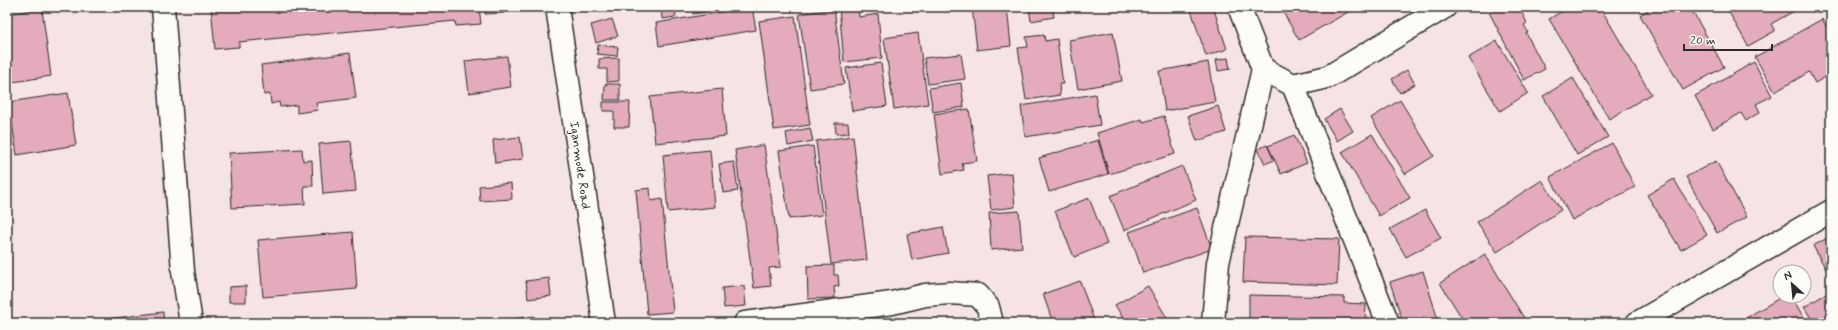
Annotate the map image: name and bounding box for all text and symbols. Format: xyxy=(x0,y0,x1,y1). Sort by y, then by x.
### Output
scale bar xyxy=(1684,26,1772,52)
text: 20 m xyxy=(1690,33,1716,49)
street label: Iganmode Road xyxy=(565,120,594,210)
north arrow xyxy=(1772,264,1812,304)
text: N xyxy=(1781,268,1794,284)

